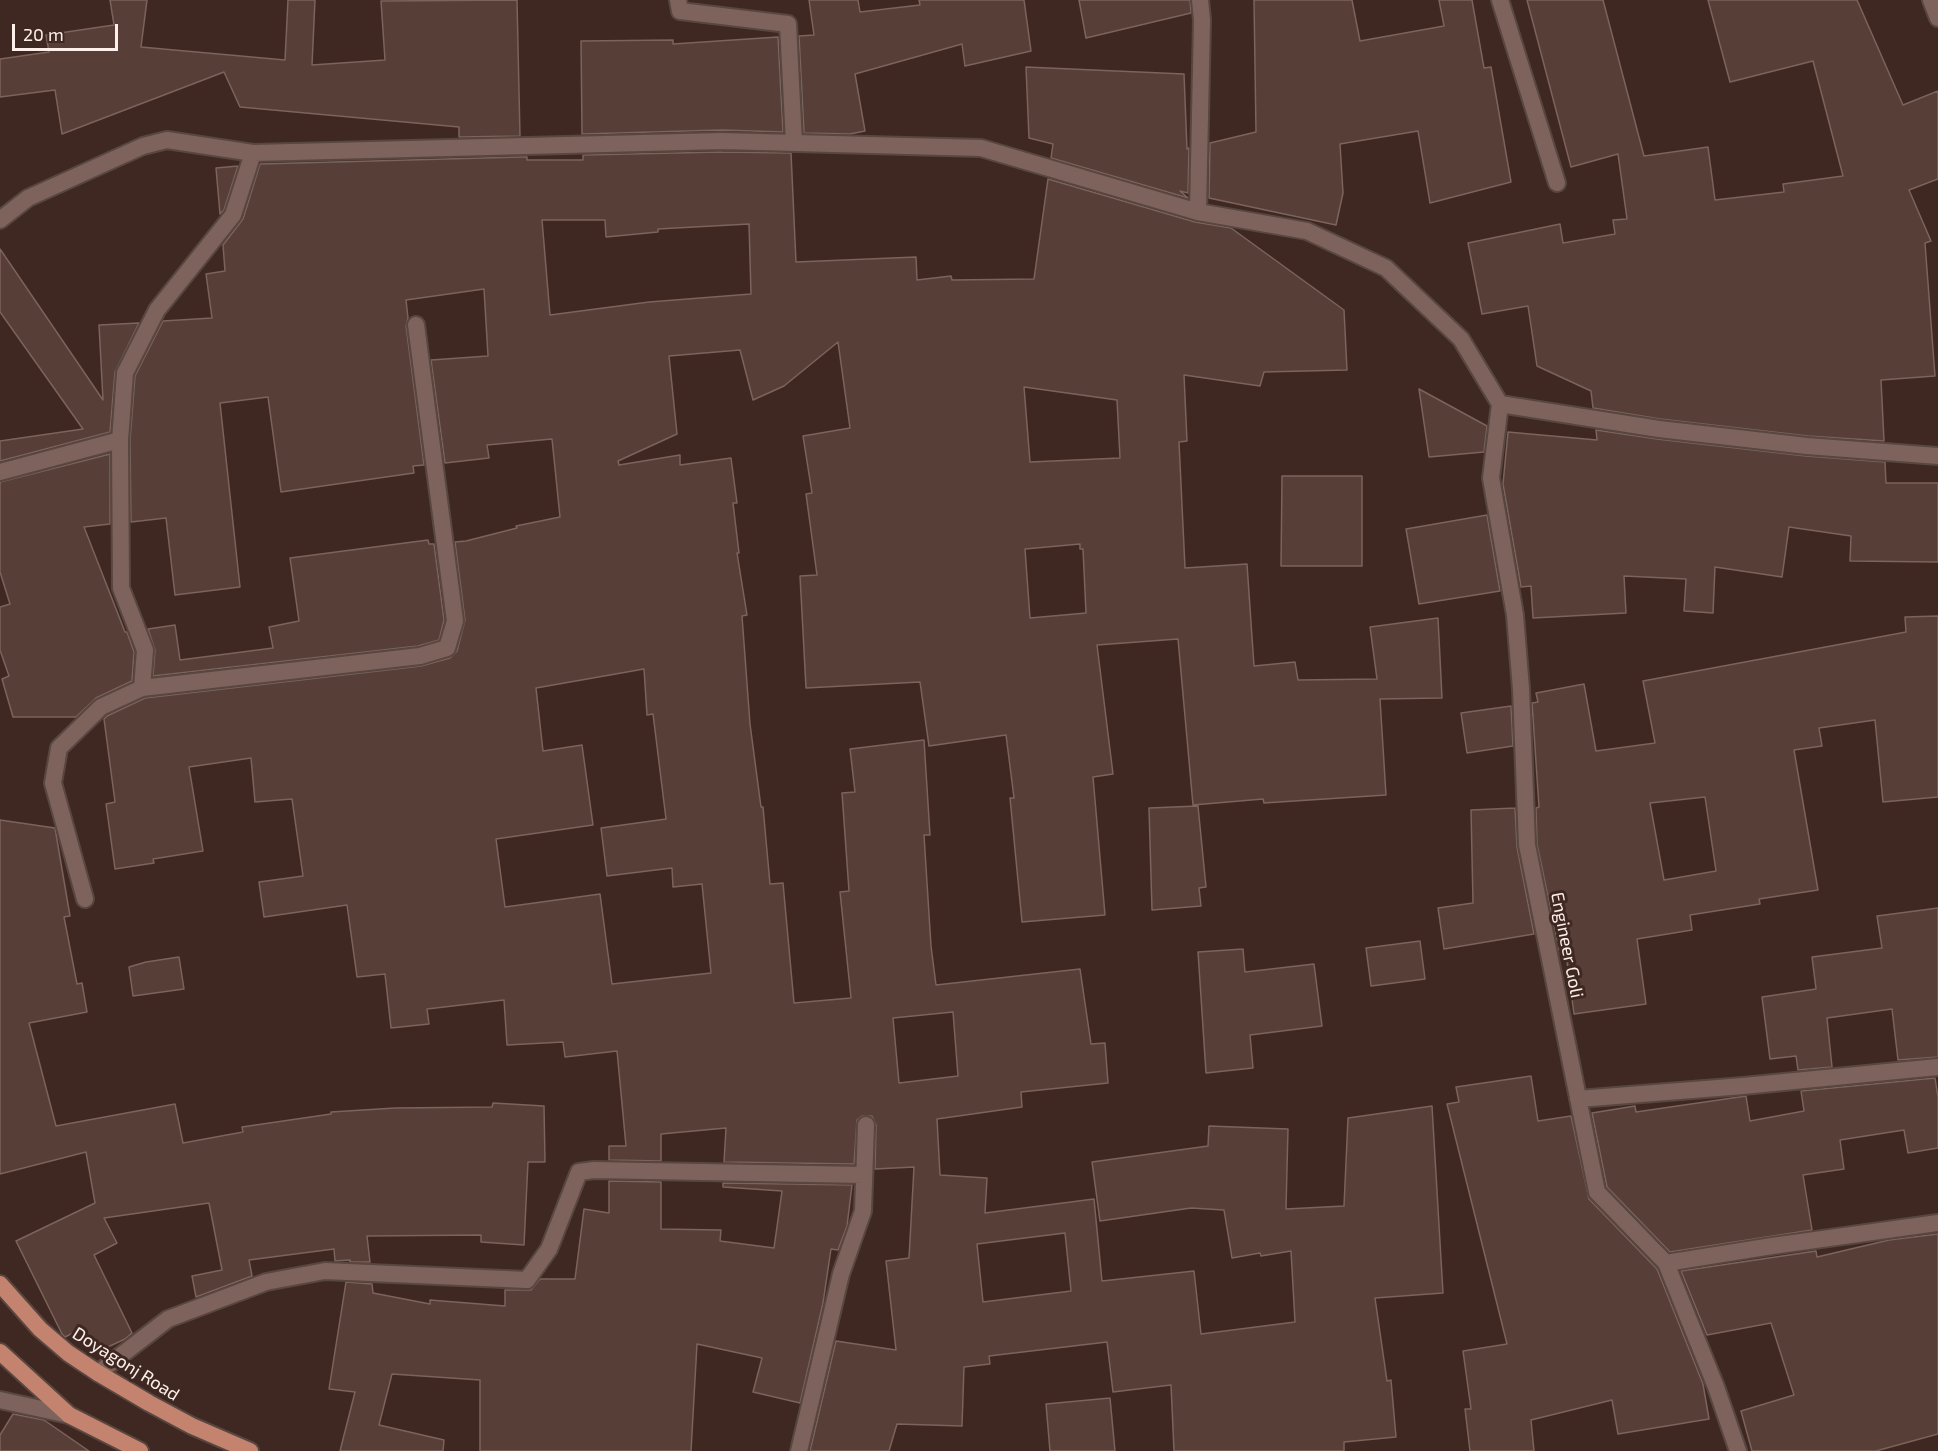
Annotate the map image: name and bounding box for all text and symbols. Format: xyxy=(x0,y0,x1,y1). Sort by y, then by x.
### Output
scale bar xyxy=(15,12,122,50)
text: 20 m xyxy=(23,23,64,45)
street label: Engineer Goli xyxy=(1546,890,1588,1000)
street label: Doyagonj Road xyxy=(69,1323,183,1405)

